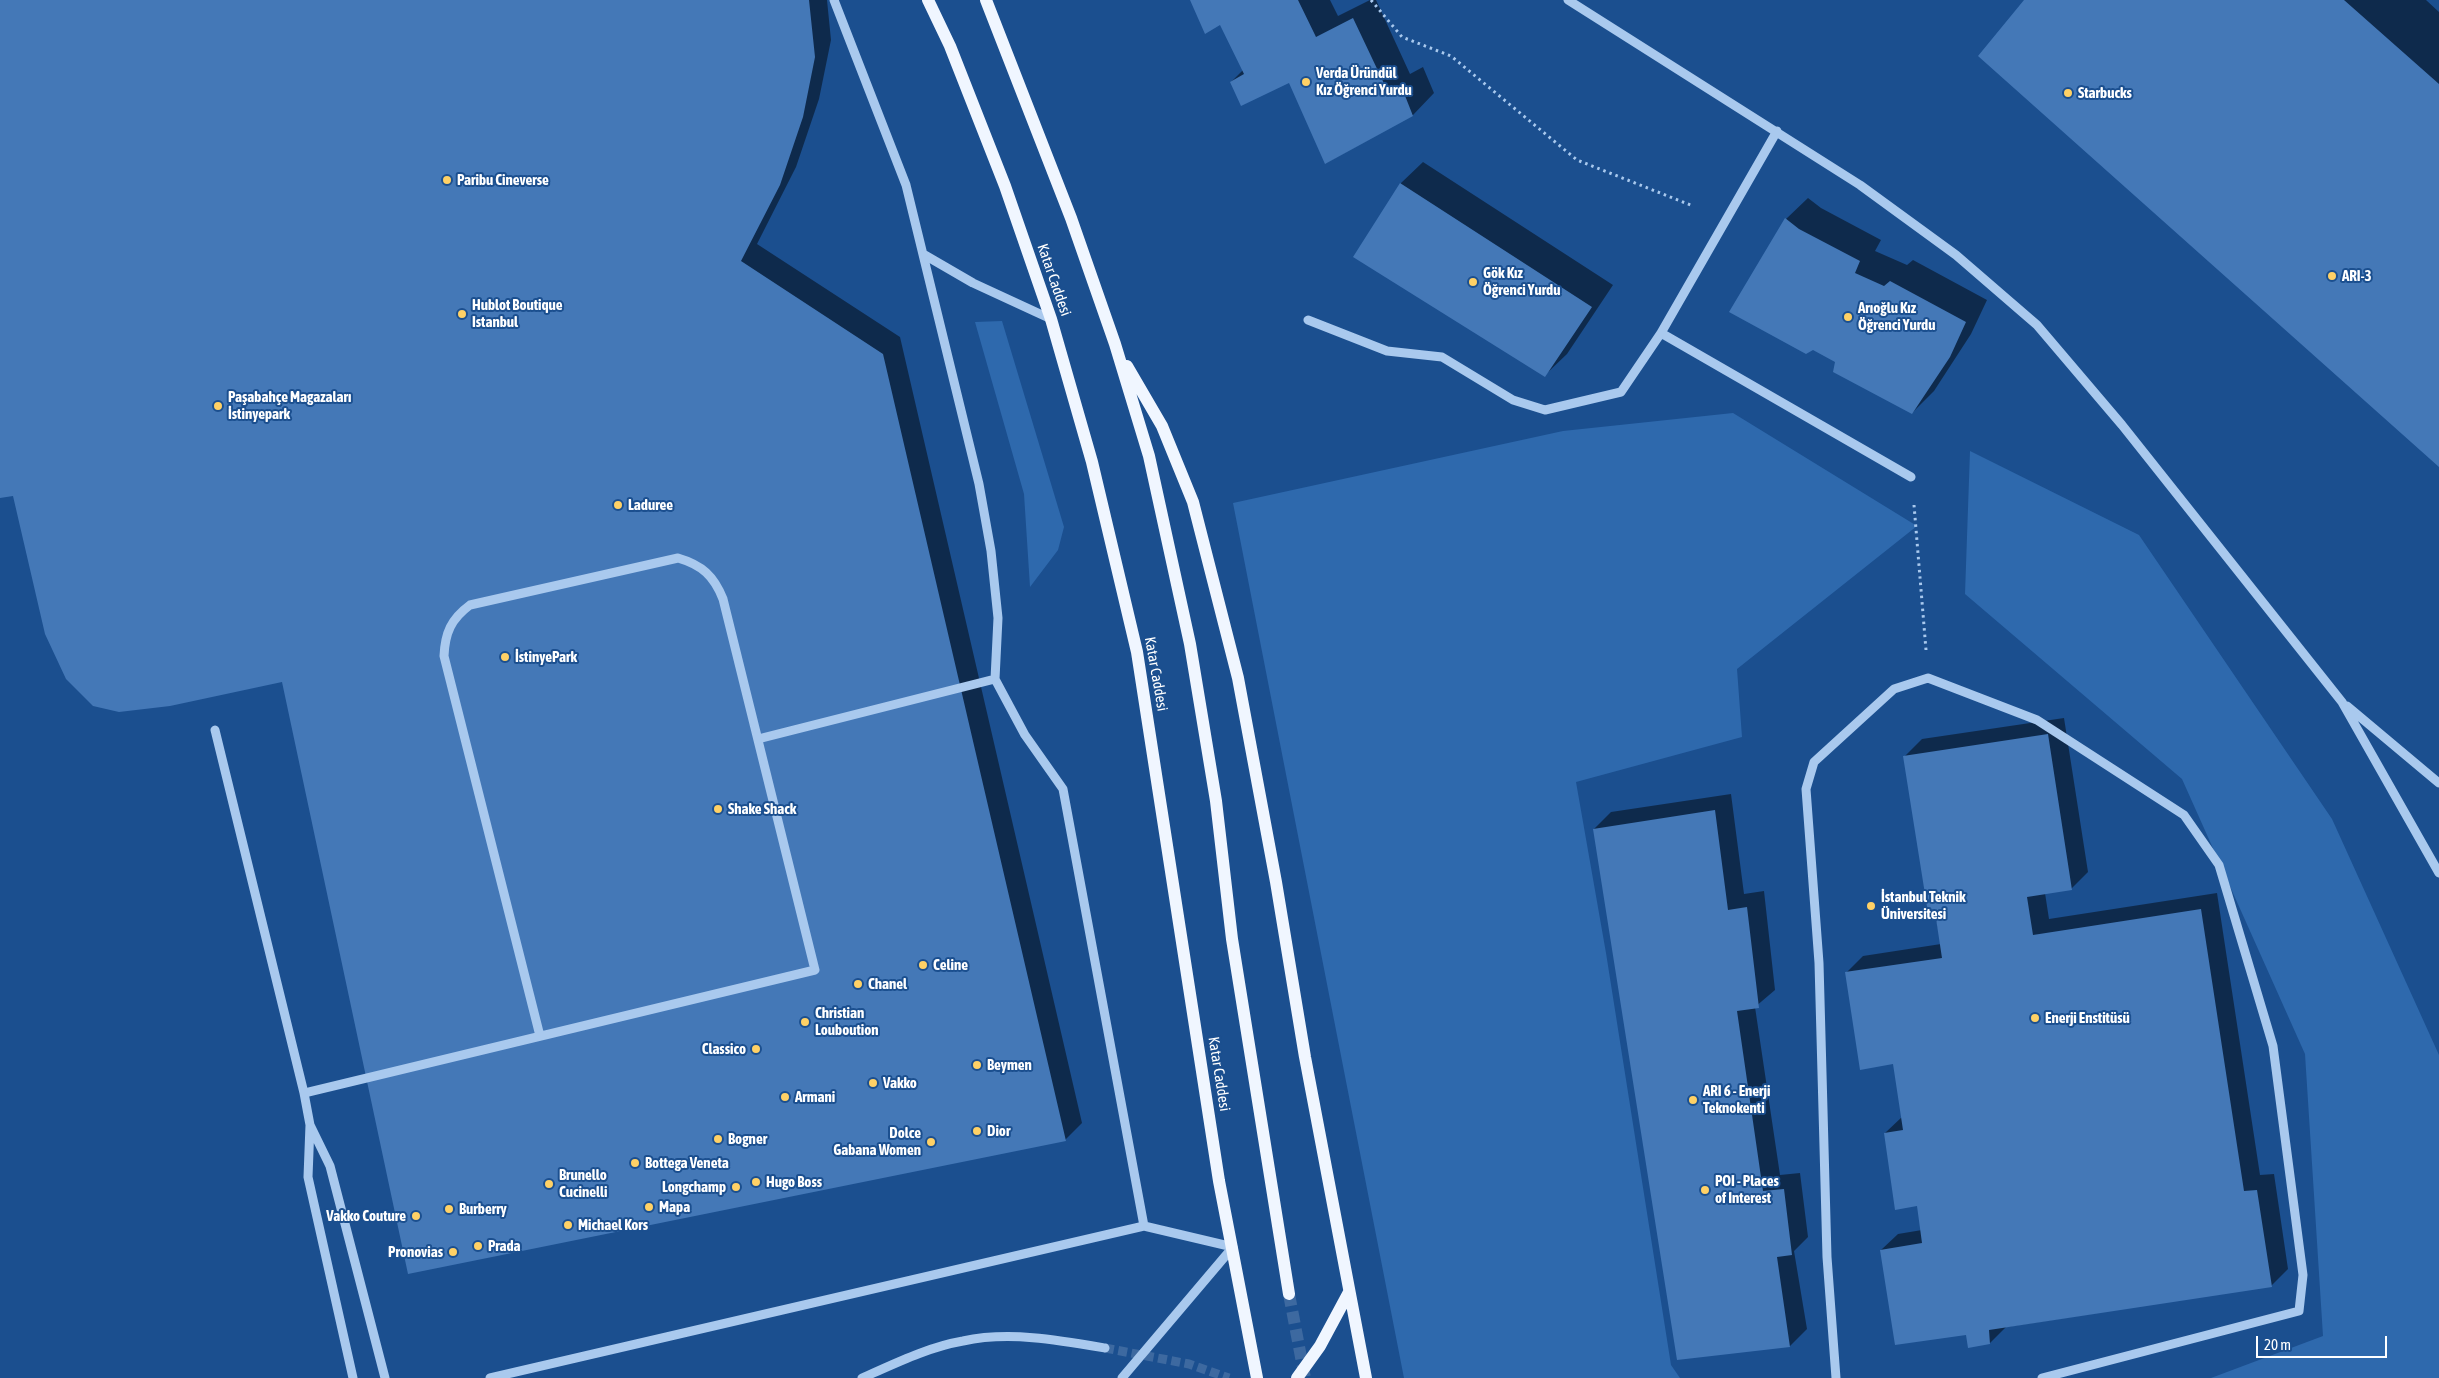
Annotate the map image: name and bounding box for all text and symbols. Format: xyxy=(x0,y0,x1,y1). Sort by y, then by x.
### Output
place label: Verda Üründül Kız Öğrenci Yurdu xyxy=(1316,64,1412,99)
marker: Verda Üründül Kız Öğrenci Yurdu xyxy=(1300,76,1312,88)
place label: Starbucks xyxy=(2078,84,2132,102)
marker: Starbucks xyxy=(2062,87,2074,99)
place label: Paribu Cineverse xyxy=(457,171,549,189)
marker: Paribu Cineverse xyxy=(441,174,453,186)
street label: Katar Caddesi xyxy=(1033,241,1075,319)
place label: Gök Kız Öğrenci Yurdu xyxy=(1483,264,1560,299)
place label: ARI-3 xyxy=(2342,267,2371,285)
marker: ARI-3 xyxy=(2326,270,2338,282)
marker: Gök Kız Öğrenci Yurdu xyxy=(1467,276,1479,288)
place label: Hublot Boutique Istanbul xyxy=(472,296,563,331)
place label: Arıoğlu Kız Öğrenci Yurdu xyxy=(1858,299,1935,334)
marker: Hublot Boutique Istanbul xyxy=(456,308,468,320)
marker: Arıoğlu Kız Öğrenci Yurdu xyxy=(1842,311,1854,323)
place label: Paşabahçe Magazaları İstinyepark xyxy=(228,388,351,423)
marker: Paşabahçe Magazaları İstinyepark xyxy=(212,400,224,412)
place label: Laduree xyxy=(628,496,673,514)
marker: Laduree xyxy=(612,499,624,511)
street label: Katar Caddesi xyxy=(1141,635,1171,713)
place label: İstinyePark xyxy=(515,648,577,666)
marker: İstinyePark xyxy=(499,651,511,663)
place label: Shake Shack xyxy=(728,800,796,818)
marker: Shake Shack xyxy=(712,803,724,815)
place label: İstanbul Teknik Üniversitesi xyxy=(1881,888,1965,923)
marker: İstanbul Teknik Üniversitesi xyxy=(1865,900,1877,912)
place label: Celine xyxy=(933,956,968,974)
marker: Celine xyxy=(917,959,929,971)
place label: Chanel xyxy=(868,975,907,993)
marker: Chanel xyxy=(852,978,864,990)
place label: Christian Louboution xyxy=(815,1004,879,1039)
place label: Enerji Enstitüsü xyxy=(2045,1009,2130,1027)
marker: Enerji Enstitüsü xyxy=(2029,1012,2041,1024)
marker: Christian Louboution xyxy=(799,1016,811,1028)
street label: Katar Caddesi xyxy=(1204,1035,1234,1113)
place label: Classico xyxy=(702,1040,746,1058)
marker: Classico xyxy=(750,1043,762,1055)
place label: Beymen xyxy=(987,1056,1032,1074)
marker: Beymen xyxy=(971,1059,983,1071)
place label: Vakko xyxy=(883,1074,917,1092)
marker: Vakko xyxy=(867,1077,879,1089)
place label: ARI 6 - Enerji Teknokenti xyxy=(1703,1082,1770,1117)
place label: Armani xyxy=(795,1088,835,1106)
marker: Armani xyxy=(779,1091,791,1103)
marker: ARI 6 - Enerji Teknokenti xyxy=(1687,1094,1699,1106)
place label: Dior xyxy=(987,1122,1010,1140)
place label: Dolce Gabana Women xyxy=(833,1124,921,1159)
marker: Dior xyxy=(971,1125,983,1137)
place label: Bogner xyxy=(728,1130,767,1148)
marker: Bogner xyxy=(712,1133,724,1145)
marker: Dolce Gabana Women xyxy=(925,1136,937,1148)
place label: Bottega Veneta xyxy=(645,1154,729,1172)
marker: Bottega Veneta xyxy=(629,1157,641,1169)
place label: Brunello Cucinelli xyxy=(559,1166,607,1201)
place label: POI - Places of Interest xyxy=(1715,1172,1779,1207)
place label: Hugo Boss xyxy=(766,1173,822,1191)
marker: Hugo Boss xyxy=(750,1176,762,1188)
marker: Brunello Cucinelli xyxy=(543,1178,555,1190)
place label: Longchamp xyxy=(662,1178,726,1196)
marker: Longchamp xyxy=(730,1181,742,1193)
marker: POI - Places of Interest xyxy=(1699,1184,1711,1196)
place label: Mapa xyxy=(659,1198,690,1216)
place label: Burberry xyxy=(459,1200,507,1218)
marker: Mapa xyxy=(643,1201,655,1213)
marker: Burberry xyxy=(443,1203,455,1215)
place label: Vakko Couture xyxy=(326,1207,406,1225)
marker: Vakko Couture xyxy=(410,1210,422,1222)
place label: Michael Kors xyxy=(578,1216,648,1234)
marker: Michael Kors xyxy=(562,1219,574,1231)
place label: Prada xyxy=(488,1237,521,1255)
marker: Prada xyxy=(472,1240,484,1252)
place label: Pronovias xyxy=(388,1243,443,1261)
marker: Pronovias xyxy=(447,1246,459,1258)
scale bar xyxy=(2259,1326,2390,1358)
text: 20 m xyxy=(2264,1336,2291,1353)

